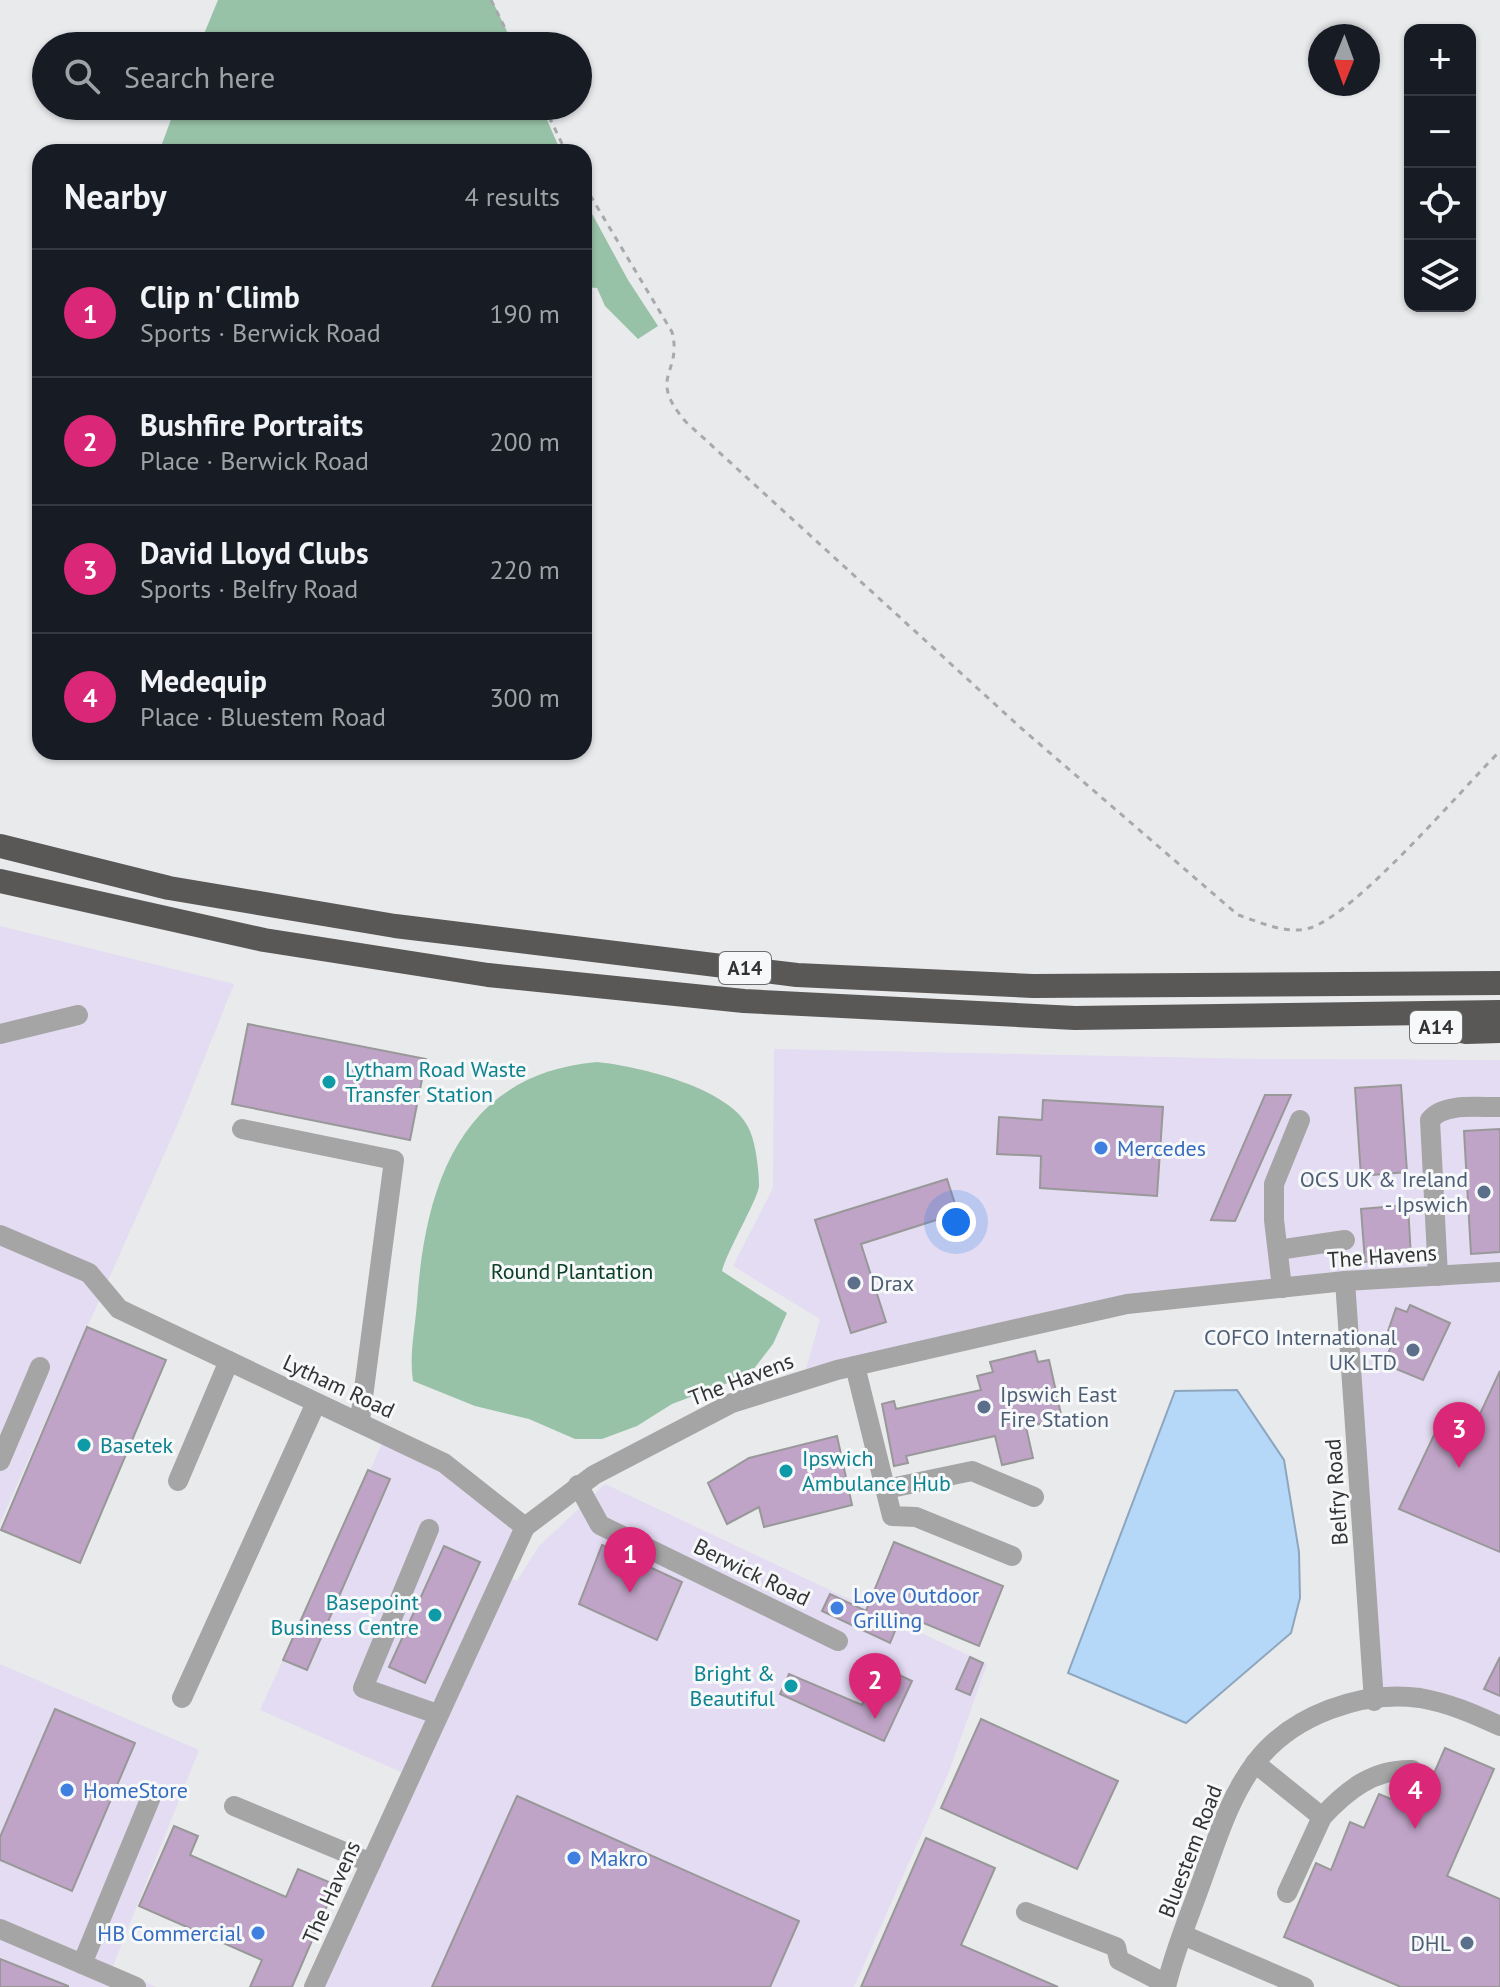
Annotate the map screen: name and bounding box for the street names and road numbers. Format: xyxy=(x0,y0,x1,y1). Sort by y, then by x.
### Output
road number: A14 xyxy=(719,952,771,984)
road number: A14 xyxy=(1410,1011,1462,1043)
street label: The Havens xyxy=(1326,1238,1438,1274)
street label: The Havens xyxy=(685,1346,797,1412)
street label: Lytham Road xyxy=(279,1348,399,1424)
street label: Belfry Road xyxy=(1318,1438,1354,1546)
street label: Berwick Road xyxy=(689,1532,815,1612)
street label: Bluestem Road xyxy=(1152,1781,1228,1921)
street label: The Havens xyxy=(296,1836,366,1948)

